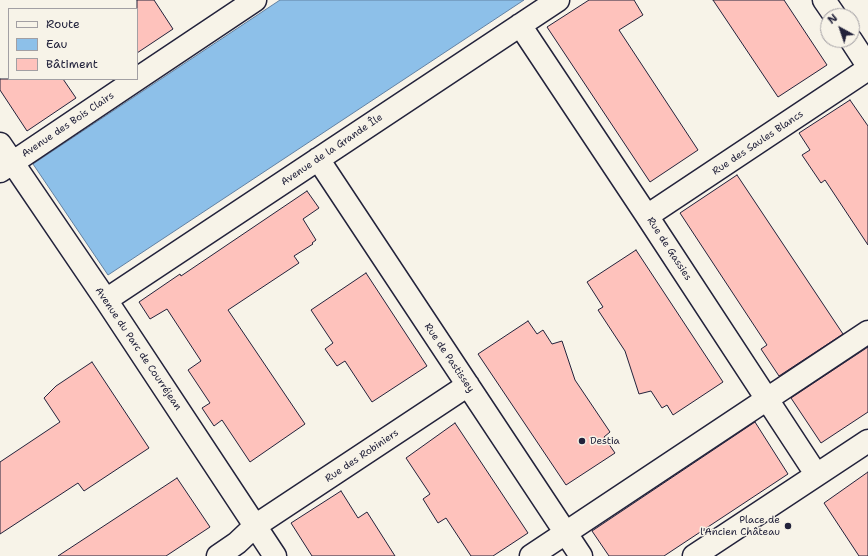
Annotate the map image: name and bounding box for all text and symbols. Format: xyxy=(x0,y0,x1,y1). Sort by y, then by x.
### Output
legend xyxy=(8,8,138,80)
north arrow xyxy=(820,8,860,48)
text: N xyxy=(824,11,841,28)
text: Route xyxy=(46,16,80,32)
text: Eau xyxy=(46,36,67,52)
text: Bâtiment xyxy=(46,56,98,72)
street label: Avenue des Bois Clairs xyxy=(20,90,116,160)
street label: Rue des Saules Blancs xyxy=(710,108,806,178)
street label: Avenue de la Grande Île xyxy=(279,111,385,189)
street label: Rue de Gassies xyxy=(644,215,694,283)
street label: Avenue du Parc de Courréjean xyxy=(92,285,184,413)
street label: Rue de Pastissey xyxy=(421,321,477,395)
street label: Rue des Robiniers xyxy=(323,427,401,485)
place label: Destia xyxy=(590,435,620,447)
marker: Destia xyxy=(577,436,587,446)
place label: Place de l'Ancien Château xyxy=(700,514,780,538)
marker: Place de l'Ancien Château xyxy=(783,521,793,531)

